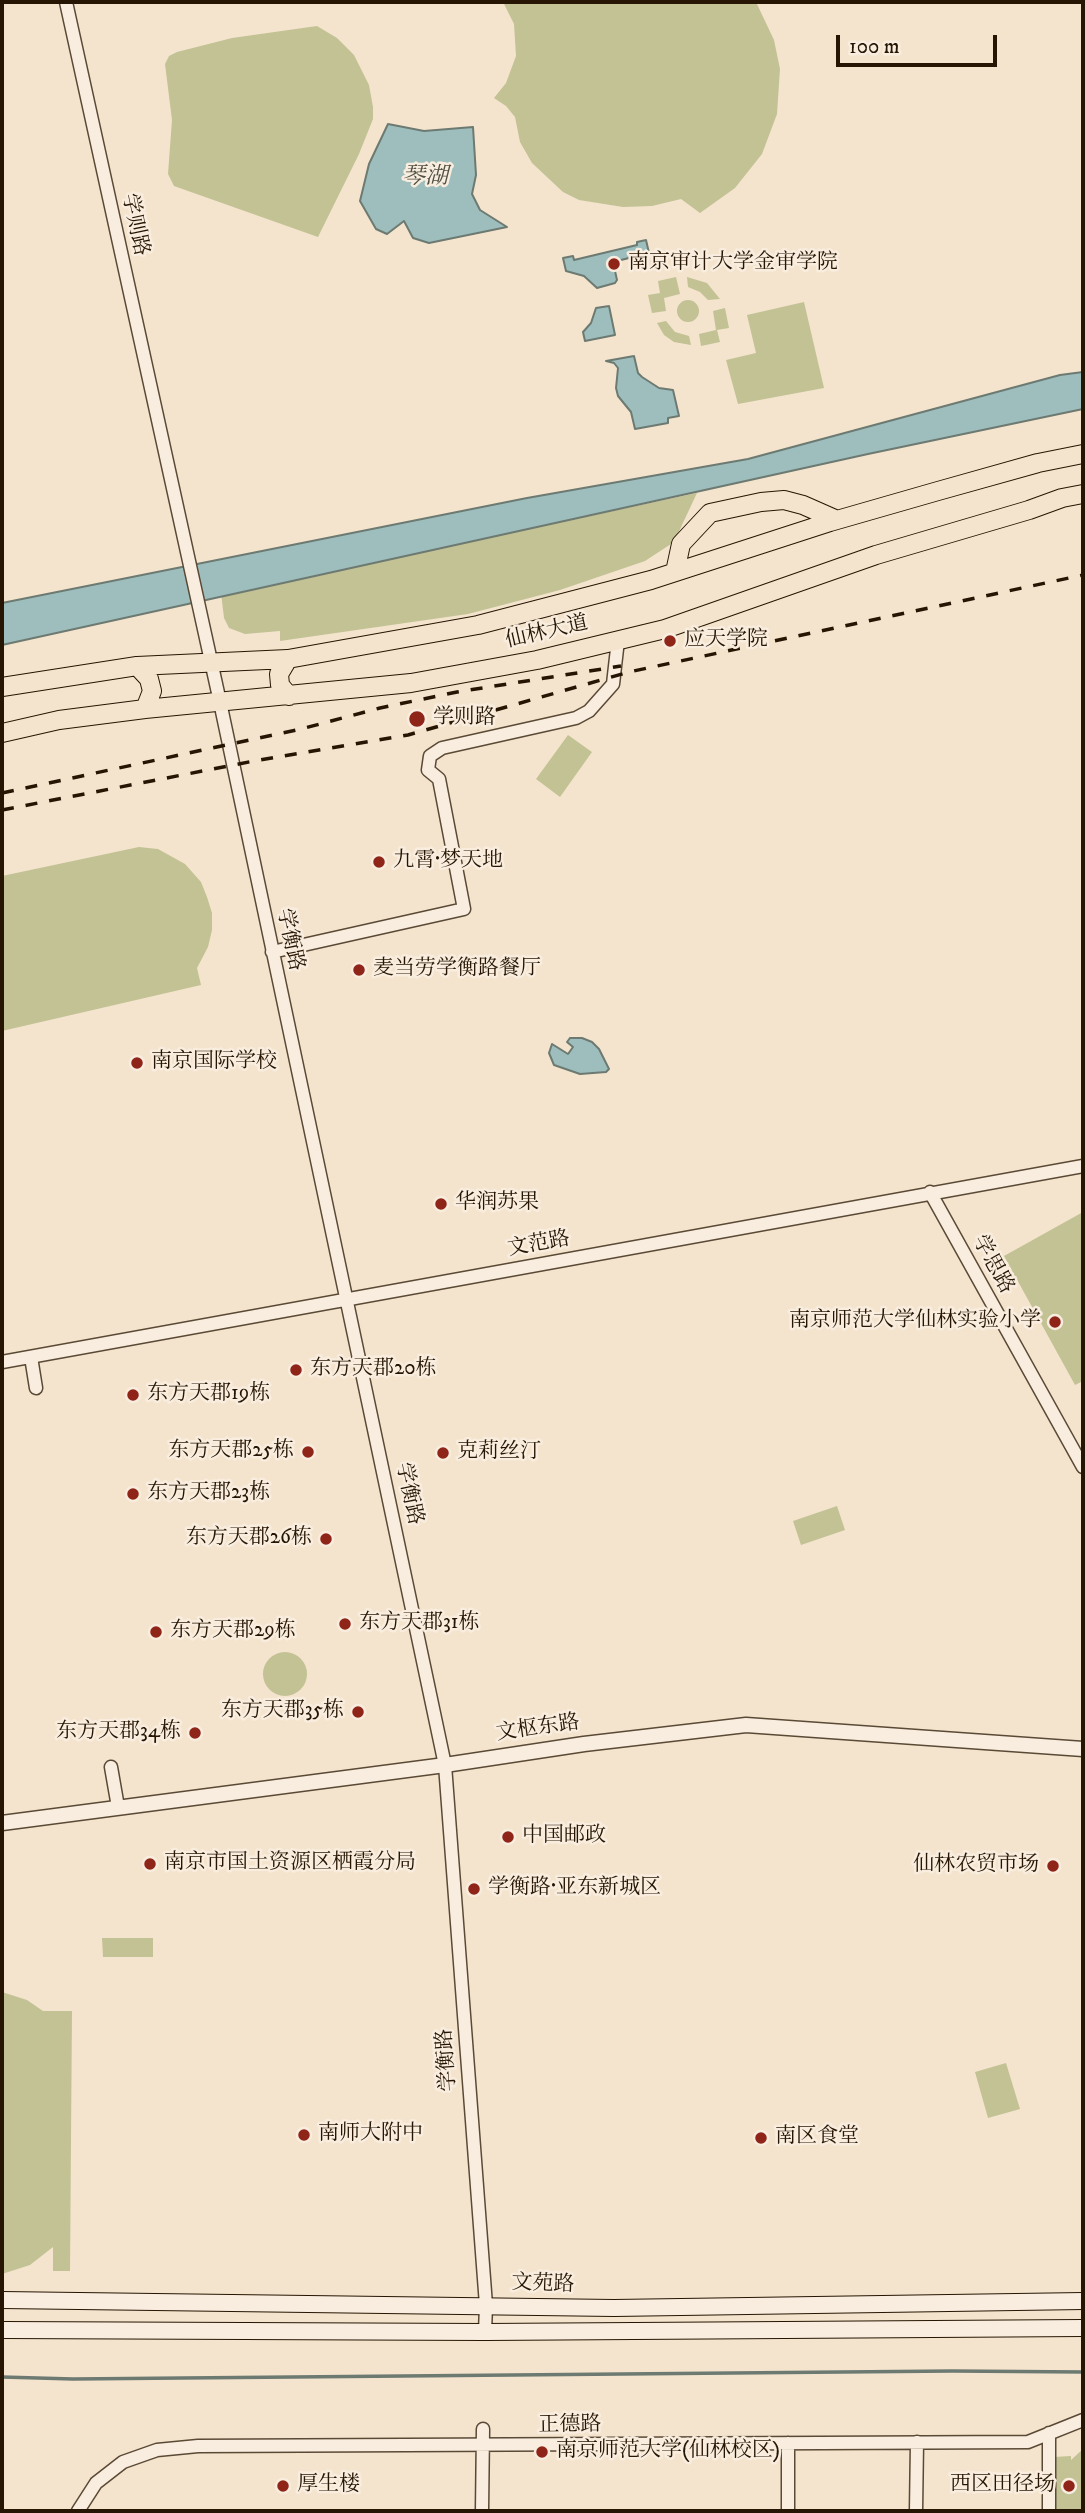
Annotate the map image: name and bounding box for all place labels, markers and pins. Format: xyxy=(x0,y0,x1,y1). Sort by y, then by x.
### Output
place label: 南京审计大学金审学院 xyxy=(628,251,838,277)
marker: 南京审计大学金审学院 xyxy=(606,256,622,272)
place label: 应天学院 xyxy=(684,628,768,654)
marker: 应天学院 xyxy=(662,633,678,649)
place label: 学则路 xyxy=(433,706,496,732)
marker: 学则路 xyxy=(407,709,427,729)
place label: 九霄·梦天地 xyxy=(393,849,503,875)
marker: 九霄·梦天地 xyxy=(371,854,387,870)
place label: 麦当劳学衡路餐厅 xyxy=(373,957,541,983)
marker: 麦当劳学衡路餐厅 xyxy=(351,962,367,978)
place label: 南京国际学校 xyxy=(151,1050,277,1076)
marker: 南京国际学校 xyxy=(129,1055,145,1071)
place label: 华润苏果 xyxy=(455,1191,539,1217)
marker: 华润苏果 xyxy=(433,1196,449,1212)
place label: 南京师范大学仙林实验小学 xyxy=(789,1309,1041,1335)
marker: 南京师范大学仙林实验小学 xyxy=(1047,1314,1063,1330)
place label: 东方天郡20栋 xyxy=(310,1357,437,1383)
marker: 东方天郡20栋 xyxy=(288,1362,304,1378)
place label: 东方天郡19栋 xyxy=(147,1382,270,1408)
marker: 东方天郡19栋 xyxy=(125,1387,141,1403)
place label: 东方天郡25栋 xyxy=(168,1439,294,1465)
place label: 克莉丝汀 xyxy=(457,1440,541,1466)
marker: 东方天郡25栋 xyxy=(300,1444,316,1460)
marker: 克莉丝汀 xyxy=(435,1445,451,1461)
place label: 东方天郡23栋 xyxy=(147,1481,270,1507)
marker: 东方天郡23栋 xyxy=(125,1486,141,1502)
place label: 东方天郡26栋 xyxy=(186,1526,312,1552)
marker: 东方天郡26栋 xyxy=(318,1531,334,1547)
place label: 东方天郡31栋 xyxy=(359,1611,480,1637)
marker: 东方天郡31栋 xyxy=(337,1616,353,1632)
place label: 东方天郡29栋 xyxy=(170,1619,296,1645)
marker: 东方天郡29栋 xyxy=(148,1624,164,1640)
place label: 东方天郡35栋 xyxy=(221,1699,344,1725)
marker: 东方天郡35栋 xyxy=(350,1704,366,1720)
place label: 东方天郡34栋 xyxy=(56,1720,181,1746)
marker: 东方天郡34栋 xyxy=(187,1725,203,1741)
place label: 中国邮政 xyxy=(522,1824,606,1850)
marker: 中国邮政 xyxy=(500,1829,516,1845)
place label: 南京市国土资源区栖霞分局 xyxy=(164,1851,416,1877)
place label: 仙林农贸市场 xyxy=(913,1853,1039,1879)
marker: 南京市国土资源区栖霞分局 xyxy=(142,1856,158,1872)
marker: 仙林农贸市场 xyxy=(1045,1858,1061,1874)
place label: 学衡路·亚东新城区 xyxy=(488,1876,661,1902)
marker: 学衡路·亚东新城区 xyxy=(466,1881,482,1897)
place label: 南师大附中 xyxy=(318,2122,423,2148)
place label: 南区食堂 xyxy=(775,2125,859,2151)
marker: 南师大附中 xyxy=(296,2127,312,2143)
marker: 南区食堂 xyxy=(753,2130,769,2146)
place label: 南京师范大学(仙林校区) xyxy=(556,2439,780,2465)
marker: 南京师范大学(仙林校区) xyxy=(534,2444,550,2460)
place label: 厚生楼 xyxy=(297,2473,360,2499)
place label: 西区田径场 xyxy=(950,2473,1055,2499)
marker: 厚生楼 xyxy=(275,2478,291,2494)
marker: 西区田径场 xyxy=(1061,2478,1077,2494)

